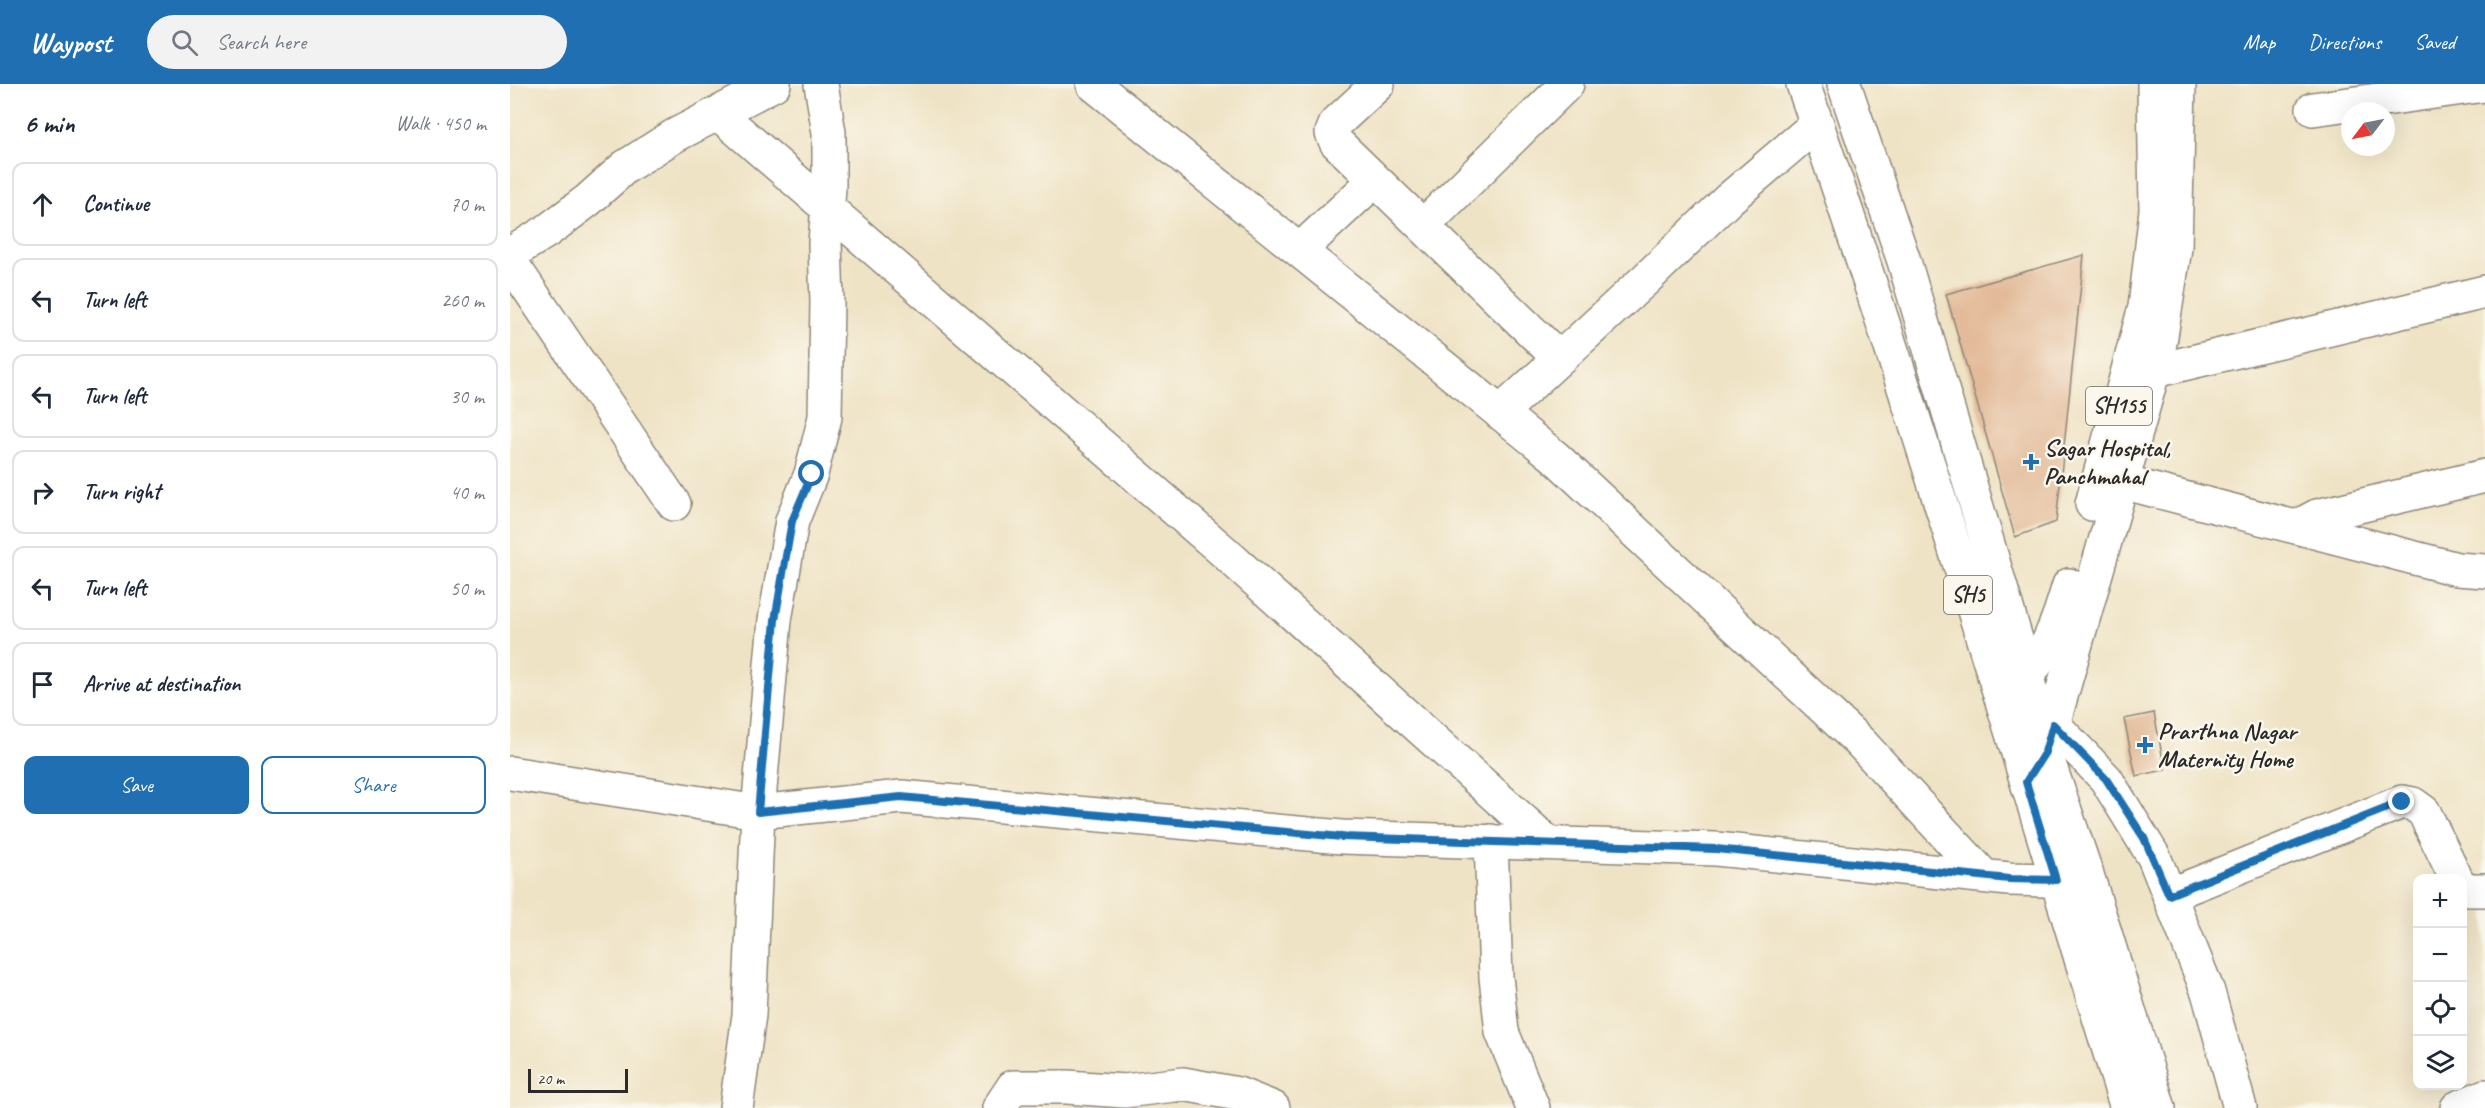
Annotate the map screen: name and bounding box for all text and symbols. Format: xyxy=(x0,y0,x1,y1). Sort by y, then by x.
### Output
search box xyxy=(147,15,567,69)
text: Waypost xyxy=(30,25,111,60)
icon: search xyxy=(168,26,201,59)
text: Search here xyxy=(216,28,306,56)
text: Map xyxy=(2243,29,2275,55)
text: Directions xyxy=(2308,29,2381,55)
text: Saved xyxy=(2414,29,2455,55)
north arrow xyxy=(2341,102,2395,156)
text: 6 min xyxy=(24,107,74,140)
text: Walk · 450 m xyxy=(396,111,486,136)
icon: ahead xyxy=(26,188,59,221)
text: Continue xyxy=(83,190,149,218)
text: 70 m xyxy=(450,192,484,217)
icon: left xyxy=(26,284,59,317)
text: Turn left xyxy=(83,286,147,314)
text: 260 m xyxy=(441,288,484,313)
icon: left xyxy=(26,380,59,413)
text: Turn left xyxy=(83,382,147,410)
text: 30 m xyxy=(450,384,484,409)
road number: SH155 xyxy=(2086,387,2152,425)
place label: Sagar Hospital, Panchmahal xyxy=(2044,433,2171,491)
marker: Sagar Hospital, Panchmahal xyxy=(2022,453,2040,471)
route start xyxy=(798,460,824,486)
icon: right xyxy=(26,476,59,509)
text: Turn right xyxy=(83,478,160,506)
text: 40 m xyxy=(450,480,484,505)
icon: left xyxy=(26,572,59,605)
text: Turn left xyxy=(83,574,147,602)
text: 50 m xyxy=(450,576,484,601)
road number: SH5 xyxy=(1944,576,1992,614)
icon: arrive xyxy=(26,668,59,701)
text: Arrive at destination xyxy=(83,670,240,698)
place label: Prarthna Nagar Maternity Home xyxy=(2158,716,2298,774)
marker: Prarthna Nagar Maternity Home xyxy=(2136,736,2154,754)
button: Save xyxy=(24,756,249,814)
button: Share xyxy=(261,756,486,814)
route end xyxy=(2388,788,2414,814)
map controls xyxy=(2413,874,2467,1090)
button: + xyxy=(2413,874,2467,928)
button: − xyxy=(2413,928,2467,982)
button: locate xyxy=(2413,982,2467,1036)
button: layers xyxy=(2413,1036,2467,1090)
scale bar xyxy=(528,1066,628,1094)
text: 20 m xyxy=(537,1069,564,1089)

